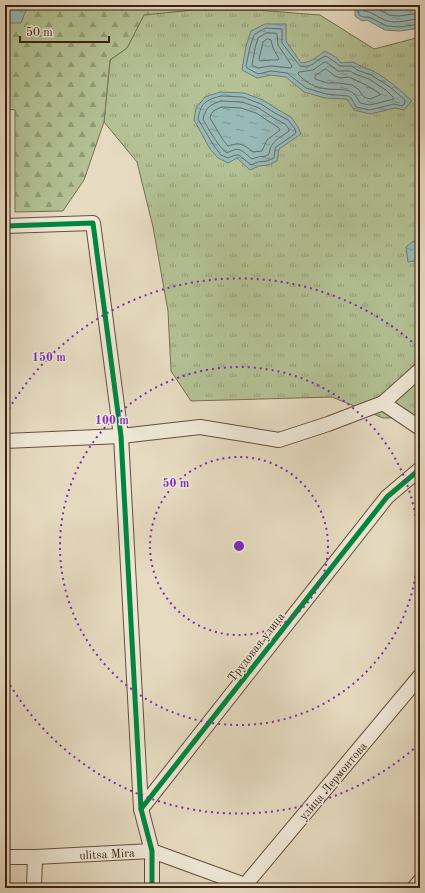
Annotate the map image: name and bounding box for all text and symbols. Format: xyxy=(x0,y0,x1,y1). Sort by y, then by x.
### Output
scale bar xyxy=(20,18,109,44)
text: 50 m xyxy=(26,26,53,39)
text: 150 m xyxy=(32,351,66,364)
text: 100 m xyxy=(95,415,129,427)
text: 50 m xyxy=(163,477,190,490)
centre of rings xyxy=(232,539,246,553)
street label: Трудовая улица xyxy=(226,611,287,684)
street label: улица Лермонтова xyxy=(298,740,370,823)
street label: ulitsa Mira xyxy=(79,848,135,862)

